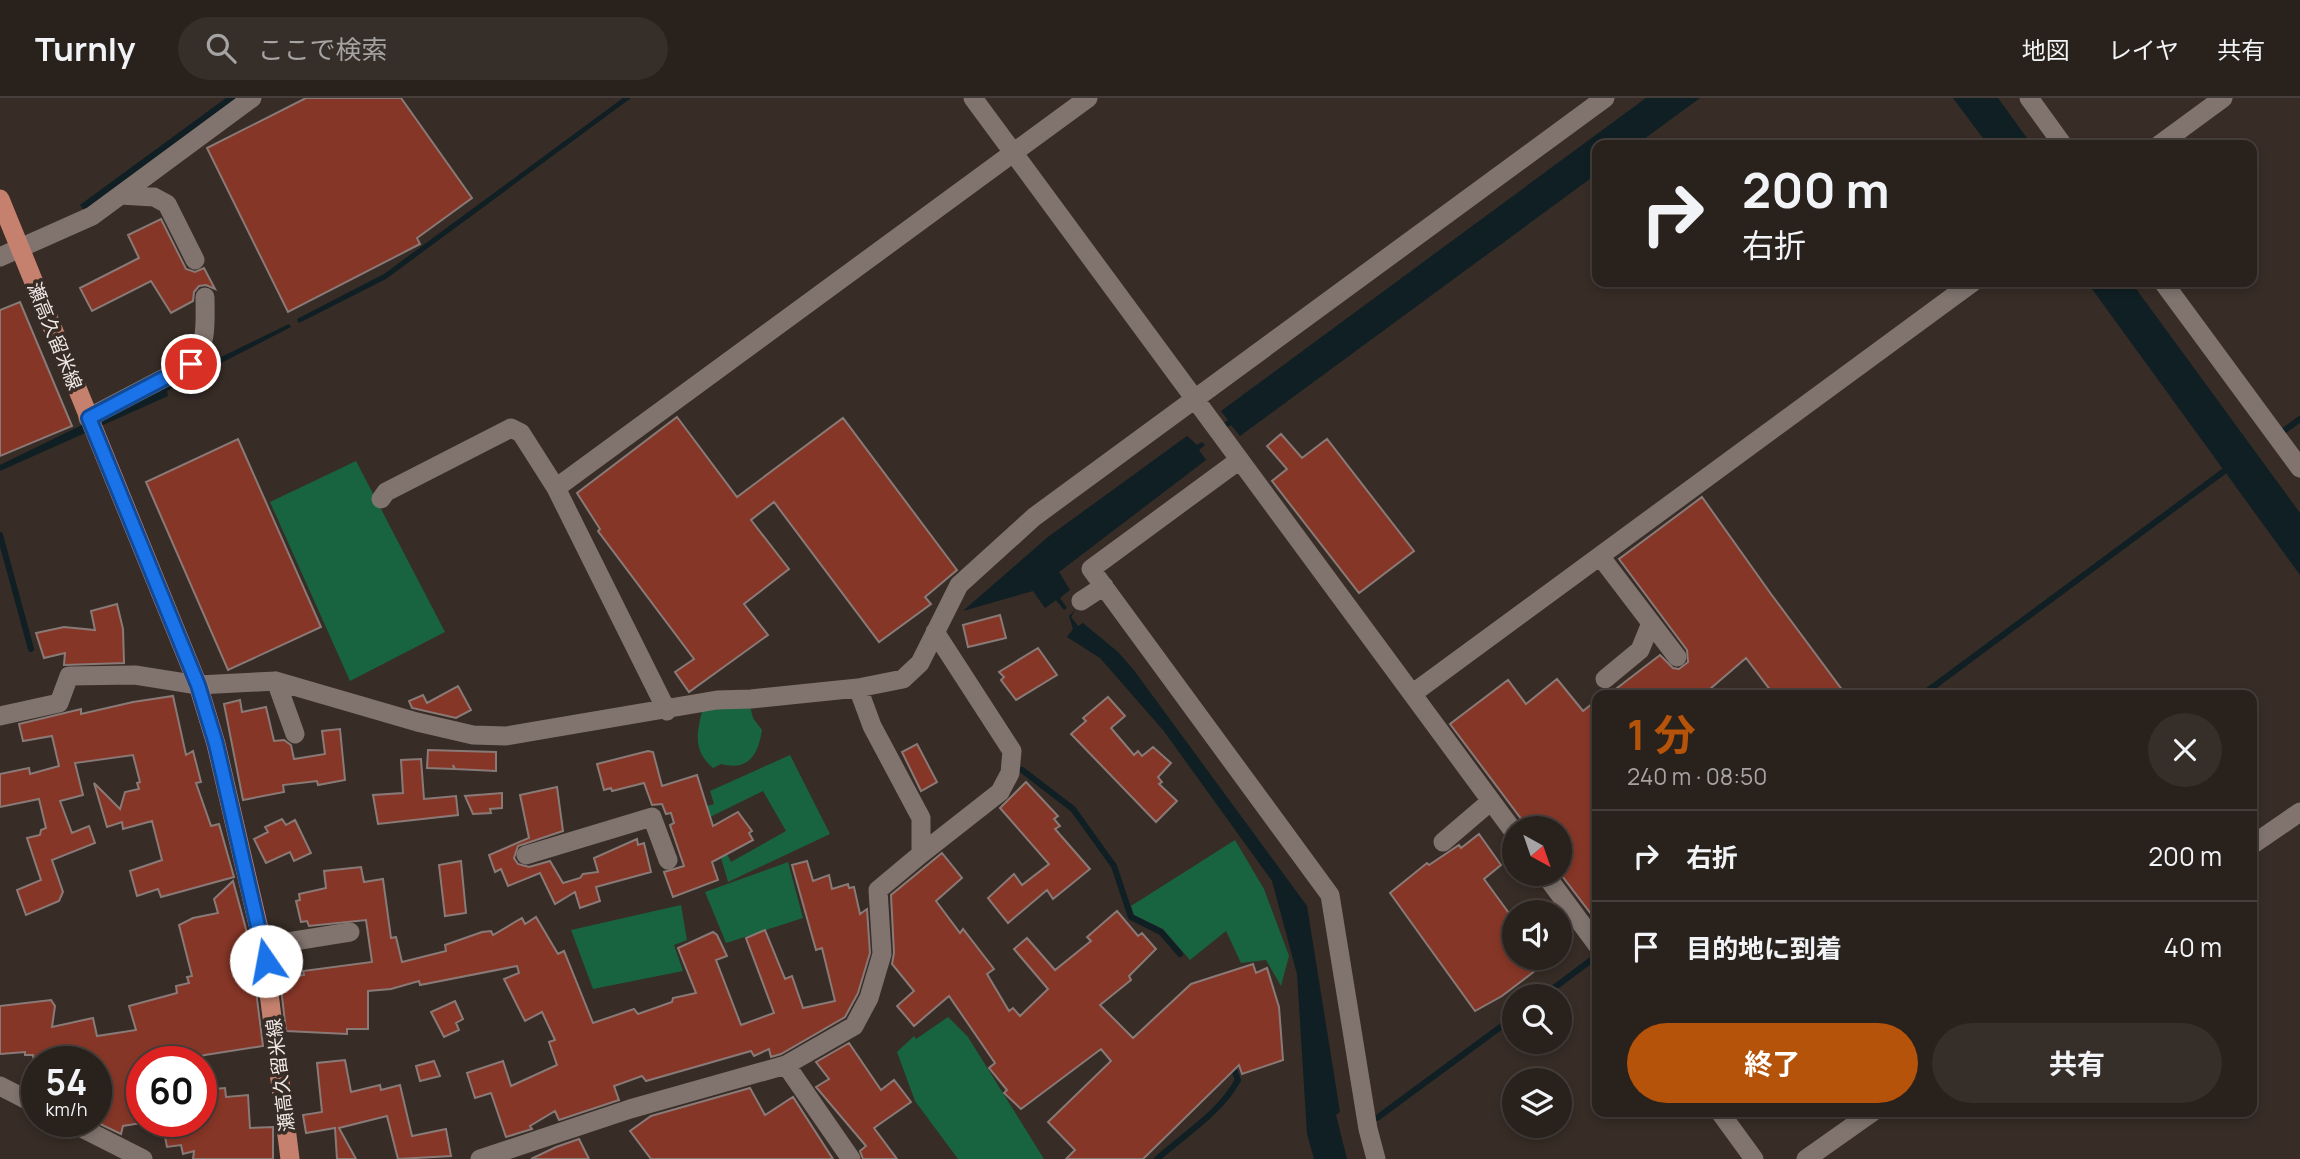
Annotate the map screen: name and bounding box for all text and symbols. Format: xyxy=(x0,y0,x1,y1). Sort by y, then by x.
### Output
search box xyxy=(178,17,668,80)
text: Turnly xyxy=(35,26,136,71)
icon: search xyxy=(202,29,240,67)
text: ここで検索 xyxy=(258,31,388,67)
text: 地図 xyxy=(2022,33,2070,66)
text: レイヤ xyxy=(2108,33,2179,66)
text: 共有 xyxy=(2217,33,2265,66)
text: 200 m xyxy=(1742,156,1890,223)
icon: right xyxy=(1627,168,1718,259)
text: 右折 xyxy=(1742,223,1806,267)
street label: 瀬高久留米線 xyxy=(22,278,88,394)
pin xyxy=(161,334,221,394)
icon: arrive xyxy=(172,345,210,383)
text: 1 分 xyxy=(1627,705,1696,763)
button: close xyxy=(2148,713,2222,787)
text: 240 m · 08:50 xyxy=(1627,760,1767,792)
north arrow xyxy=(1502,816,1572,886)
map controls xyxy=(1502,816,1572,1138)
icon: right xyxy=(1627,837,1665,875)
text: 200 m xyxy=(2148,838,2222,874)
text: 右折 xyxy=(1686,839,1738,875)
button: sound xyxy=(1502,900,1572,970)
position arrow xyxy=(229,924,303,998)
icon: arrive xyxy=(1627,928,1665,966)
text: 40 m xyxy=(2164,929,2222,965)
text: 目的地に到着 xyxy=(1686,930,1842,966)
button: search xyxy=(1502,984,1572,1054)
street label: 瀬高久留米線 xyxy=(260,1017,300,1133)
button: 終了 xyxy=(1627,1023,1918,1103)
button: 共有 xyxy=(1932,1023,2222,1103)
speed limit sign: 60 xyxy=(126,1046,217,1137)
text: 54 xyxy=(46,1058,87,1106)
button: layers xyxy=(1502,1068,1572,1138)
text: km/h xyxy=(46,1097,87,1121)

